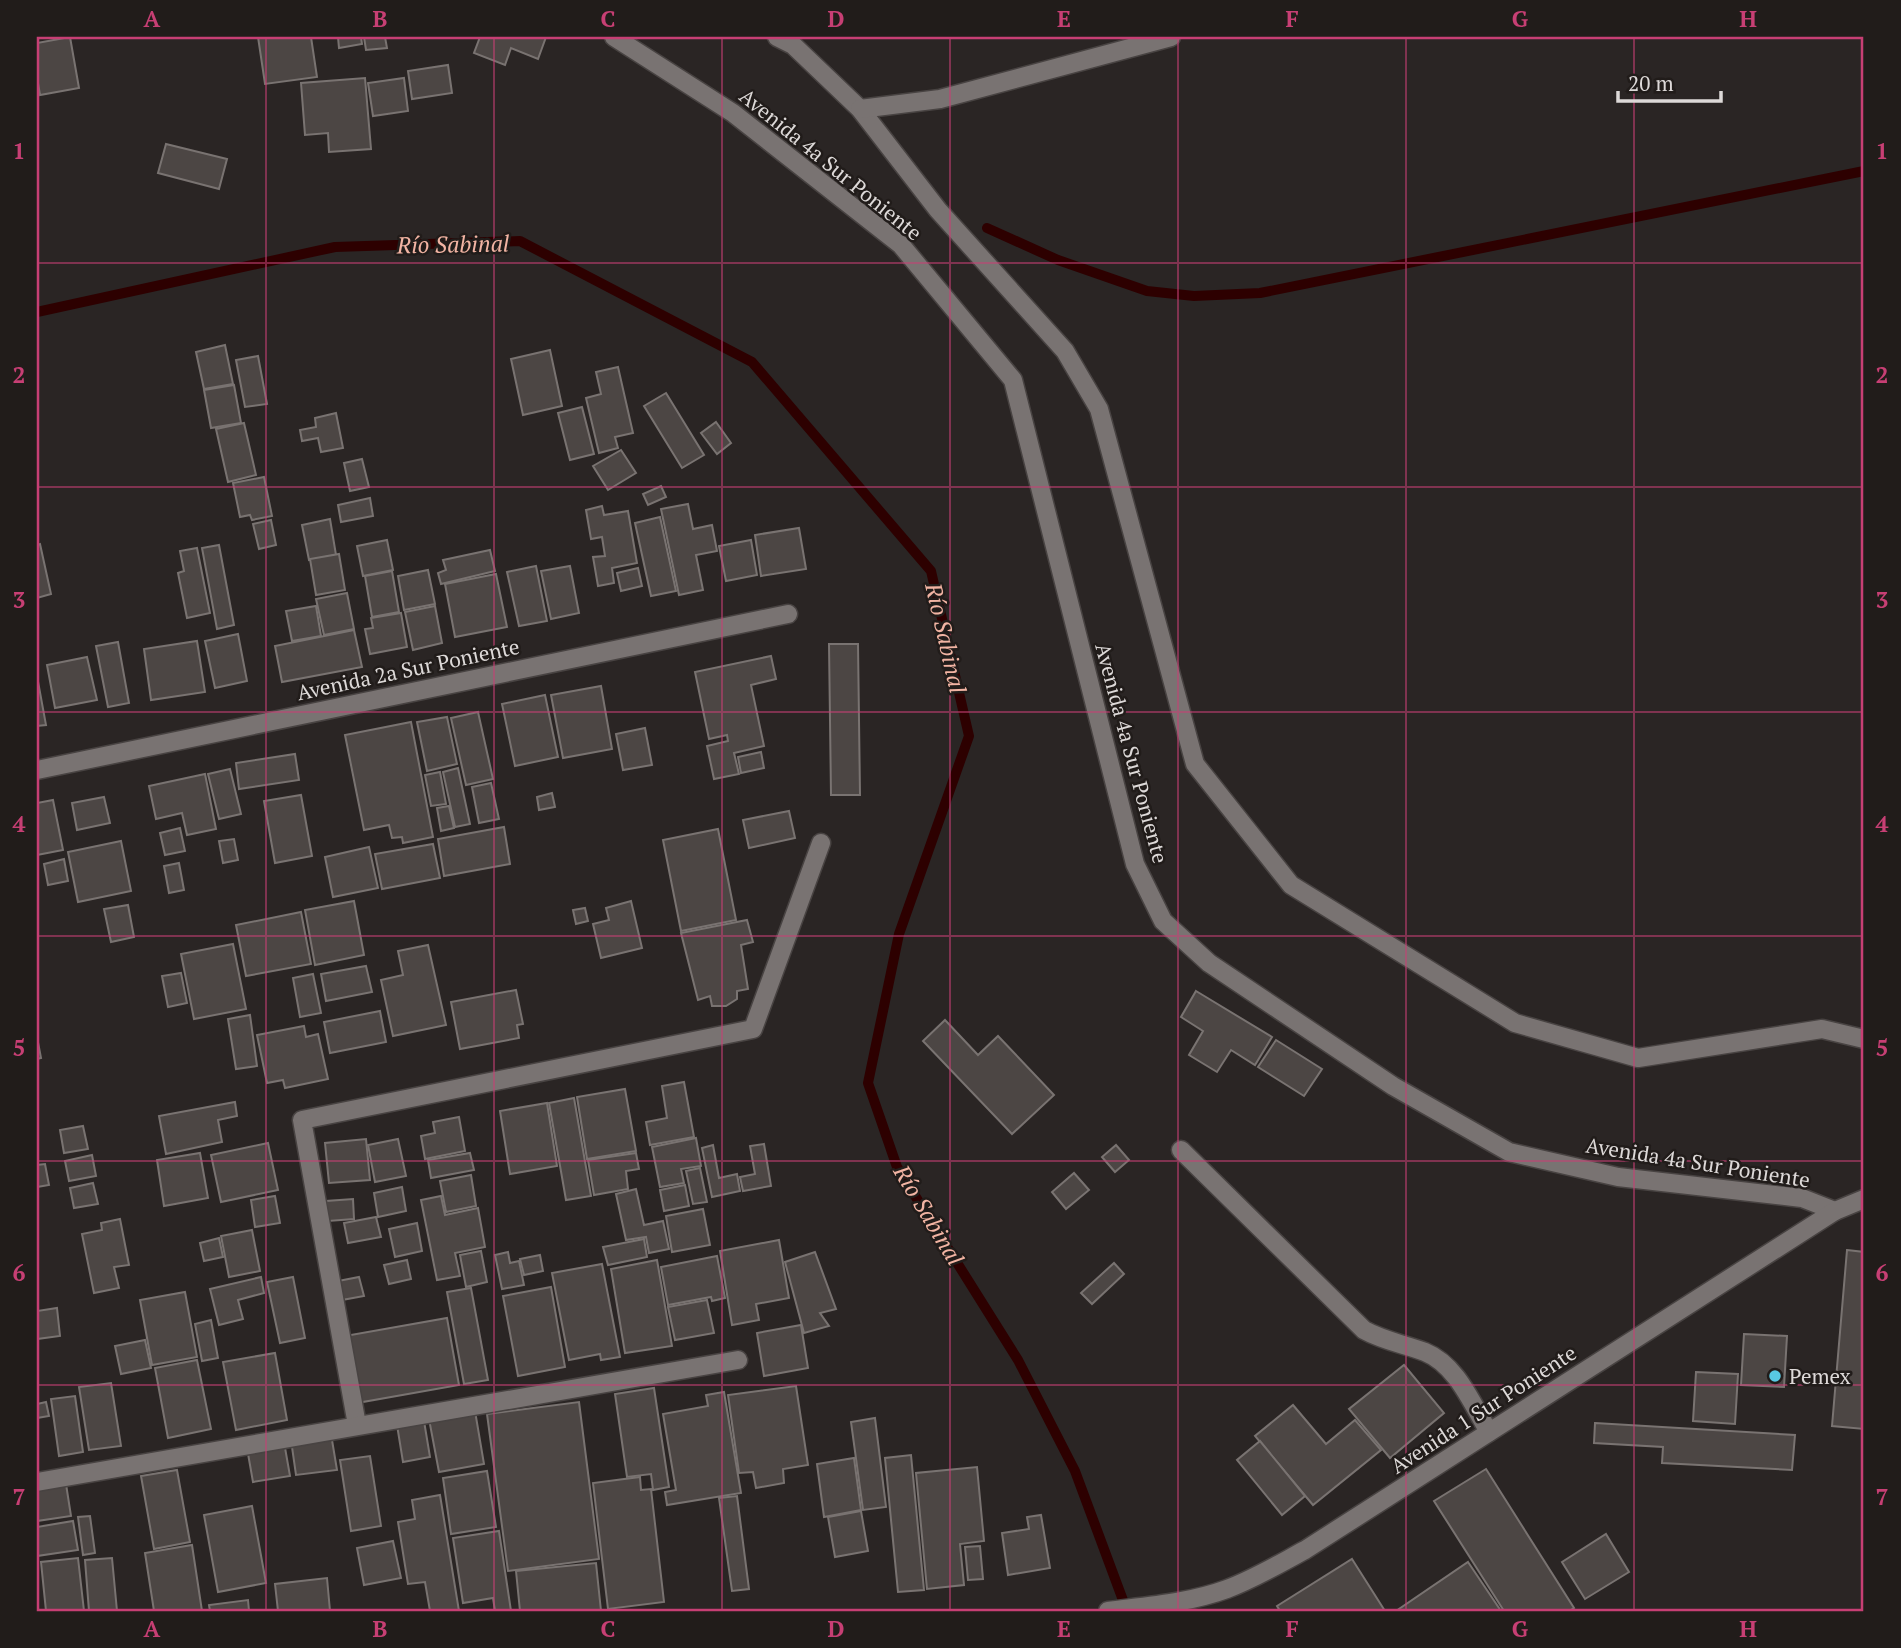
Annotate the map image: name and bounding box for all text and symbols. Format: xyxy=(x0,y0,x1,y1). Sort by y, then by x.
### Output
text: A xyxy=(144,3,161,34)
text: B xyxy=(373,3,388,34)
text: C xyxy=(601,3,616,34)
text: D xyxy=(828,3,845,34)
text: E xyxy=(1057,3,1071,34)
text: F xyxy=(1285,3,1299,34)
text: G xyxy=(1512,3,1529,34)
text: H xyxy=(1739,3,1757,34)
scale bar xyxy=(1618,60,1721,104)
text: 20 m xyxy=(1628,69,1674,97)
street label: Avenida 4a Sur Poniente xyxy=(734,82,928,246)
text: 1 xyxy=(13,135,26,166)
text: 1 xyxy=(1876,135,1889,166)
water label: Río Sabinal xyxy=(396,228,510,260)
text: 2 xyxy=(13,359,26,390)
text: 2 xyxy=(1876,359,1889,390)
water label: Río Sabinal xyxy=(918,579,974,697)
text: 3 xyxy=(13,584,26,615)
text: 3 xyxy=(1876,584,1889,615)
street label: Avenida 2a Sur Poniente xyxy=(294,632,522,706)
street label: Avenida 4a Sur Poniente xyxy=(1089,640,1175,866)
text: 4 xyxy=(13,808,26,839)
text: 4 xyxy=(1876,808,1889,839)
text: 5 xyxy=(13,1032,26,1063)
text: 5 xyxy=(1876,1032,1889,1063)
street label: Avenida 4a Sur Poniente xyxy=(1584,1130,1812,1194)
water label: Río Sabinal xyxy=(886,1158,972,1272)
text: 6 xyxy=(13,1257,26,1288)
text: 6 xyxy=(1876,1257,1889,1288)
street label: Avenida 1 Sur Poniente xyxy=(1385,1338,1581,1480)
place label: Pemex xyxy=(1789,1362,1851,1390)
marker: Pemex xyxy=(1767,1368,1783,1384)
text: 7 xyxy=(13,1481,26,1512)
text: 7 xyxy=(1876,1481,1889,1512)
text: A xyxy=(144,1613,161,1644)
text: B xyxy=(373,1613,388,1644)
text: C xyxy=(601,1613,616,1644)
text: D xyxy=(828,1613,845,1644)
text: E xyxy=(1057,1613,1071,1644)
text: F xyxy=(1285,1613,1299,1644)
text: G xyxy=(1512,1613,1529,1644)
text: H xyxy=(1739,1613,1757,1644)

